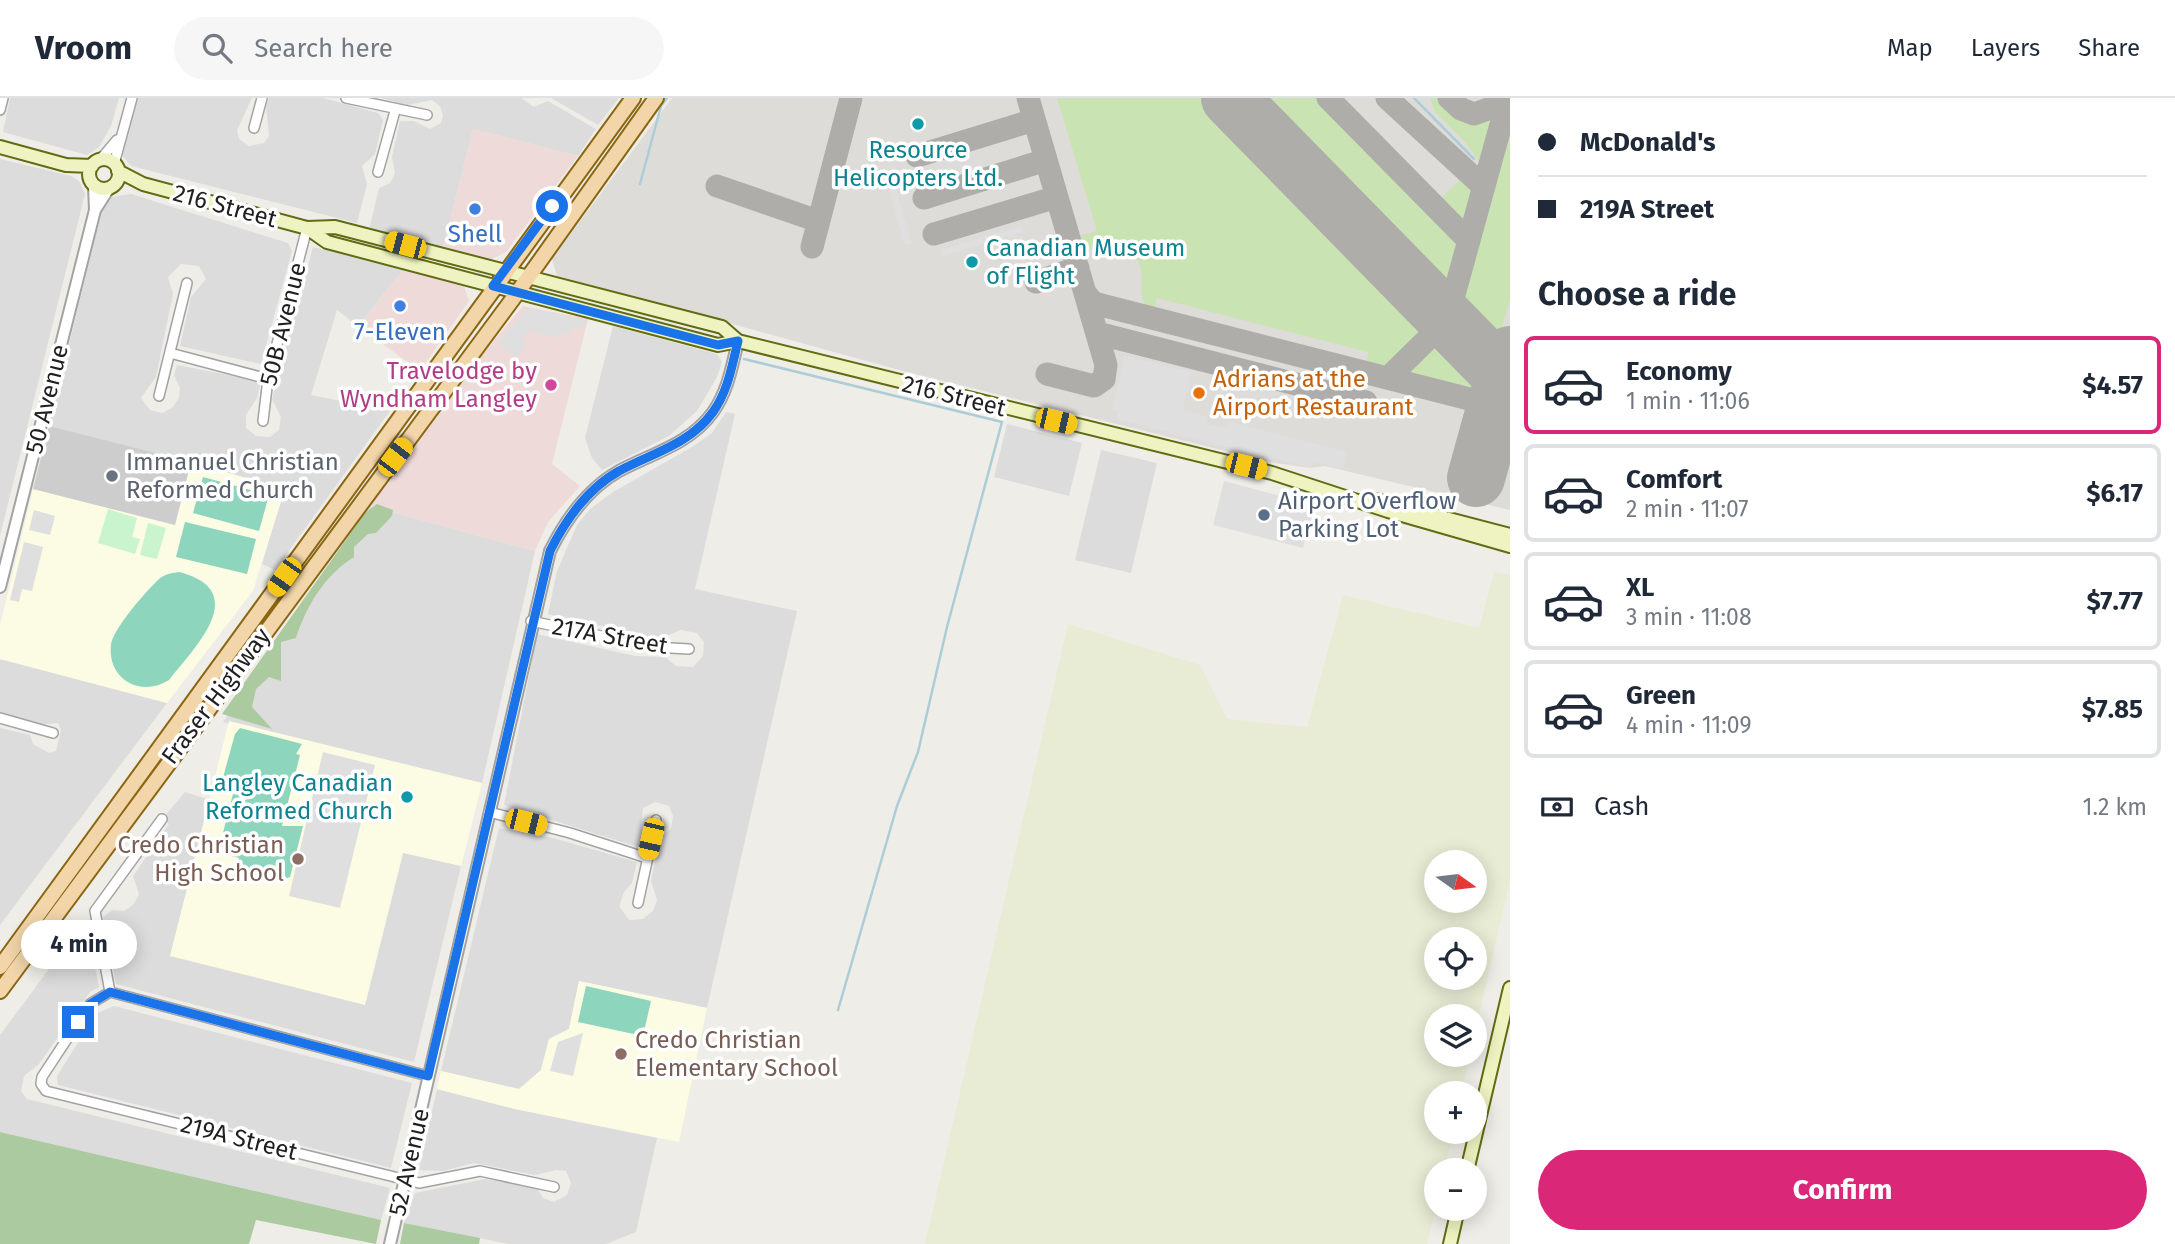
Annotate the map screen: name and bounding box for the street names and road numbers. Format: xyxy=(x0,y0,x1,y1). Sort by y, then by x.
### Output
street label: 216 Street xyxy=(170,179,280,233)
street label: 50B Avenue xyxy=(254,259,312,389)
street label: 50 Avenue xyxy=(20,342,74,456)
street label: 216 Street xyxy=(899,370,1009,422)
street label: 217A Street xyxy=(550,612,670,660)
street label: Fraser Highway xyxy=(156,622,276,770)
street label: 52 Avenue xyxy=(383,1105,435,1219)
street label: 219A Street xyxy=(178,1110,301,1166)

